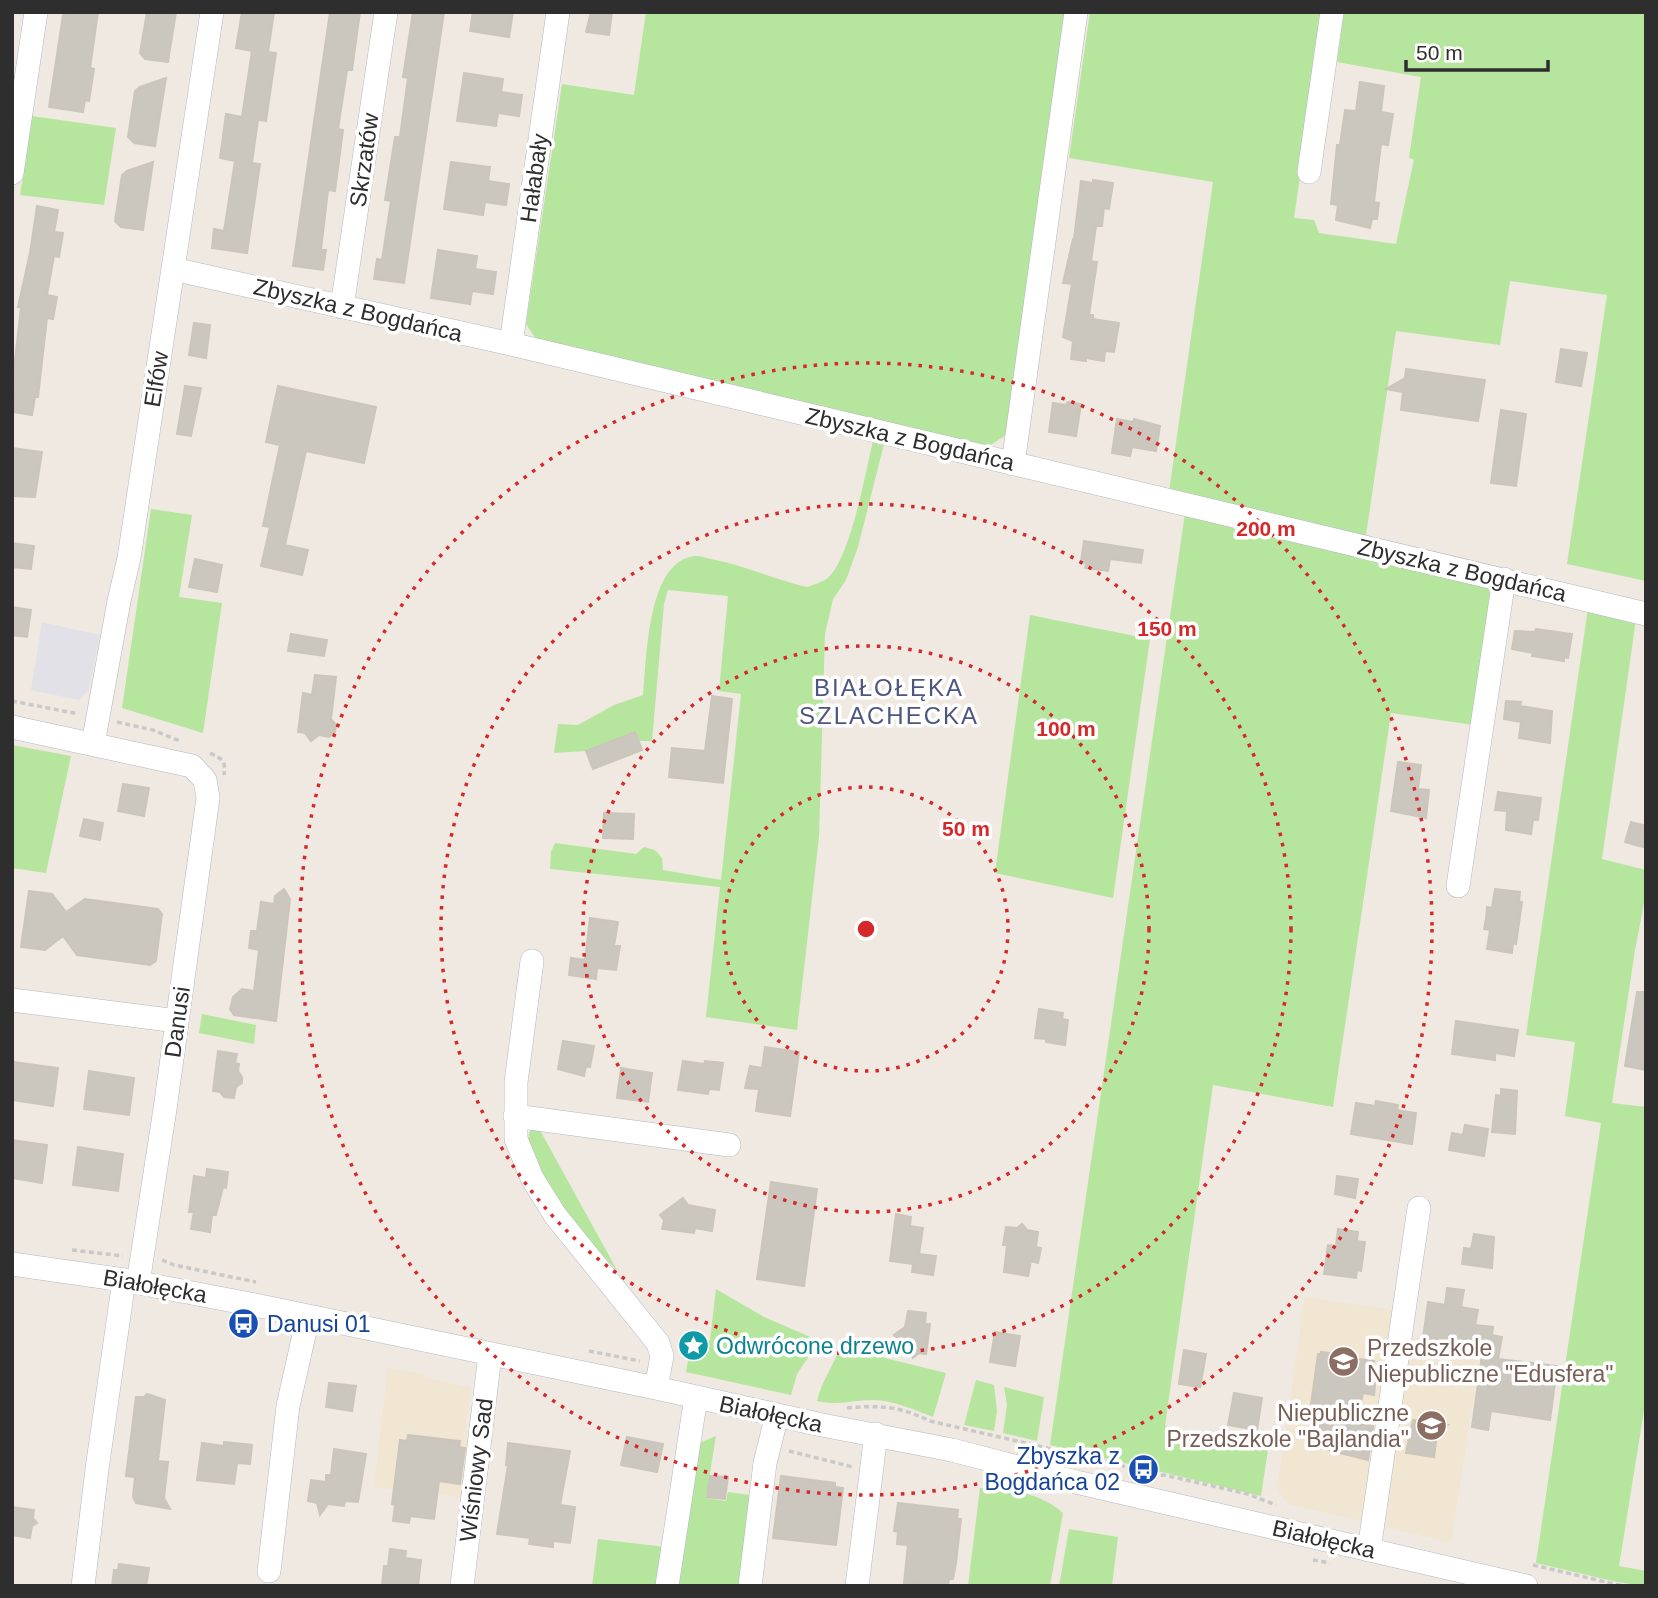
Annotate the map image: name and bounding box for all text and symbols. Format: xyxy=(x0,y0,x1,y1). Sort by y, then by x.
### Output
scale bar xyxy=(1406,28,1548,72)
text: 50 m xyxy=(1416,41,1463,64)
street label: Skrzatów xyxy=(345,111,384,209)
street label: Hałabały xyxy=(515,131,553,224)
street label: Zbyszka z Bogdańca xyxy=(251,273,465,347)
street label: Elfów xyxy=(139,349,173,409)
street label: Zbyszka z Bogdańca xyxy=(803,402,1017,476)
text: 200 m xyxy=(1236,517,1296,540)
street label: Zbyszka z Bogdańca xyxy=(1355,533,1569,607)
text: 150 m xyxy=(1137,617,1197,640)
district label: BIAŁOŁĘKA SZLACHECKA xyxy=(799,674,979,729)
text: 100 m xyxy=(1036,717,1096,740)
text: 50 m xyxy=(942,817,990,840)
centre of rings xyxy=(854,917,878,941)
street label: Danusi xyxy=(159,985,195,1059)
street label: Białołęcka xyxy=(101,1264,209,1308)
bus stop icon: Danusi 01 xyxy=(227,1307,261,1341)
place label: Danusi 01 xyxy=(267,1311,371,1337)
place icon: Odwrócone drzewo xyxy=(676,1329,710,1363)
place label: Odwrócone drzewo xyxy=(716,1333,914,1359)
place label: Przedszkole Niepubliczne "Edusfera" xyxy=(1367,1335,1613,1387)
school or university icon: Przedszkole Niepubliczne "Edusfera" xyxy=(1327,1344,1361,1378)
street label: Białołęcka xyxy=(717,1390,825,1438)
street label: Wiśniowy Sad xyxy=(454,1397,498,1543)
place label: Niepubliczne Przedszkole "Bajlandia" xyxy=(1166,1400,1409,1452)
school or university icon: Niepubliczne Przedszkole "Bajlandia" xyxy=(1415,1409,1449,1443)
place label: Zbyszka z Bogdańca 02 xyxy=(984,1443,1120,1495)
bus stop icon: Zbyszka z Bogdańca 02 xyxy=(1126,1452,1160,1486)
street label: Białołęcka xyxy=(1270,1515,1378,1564)

